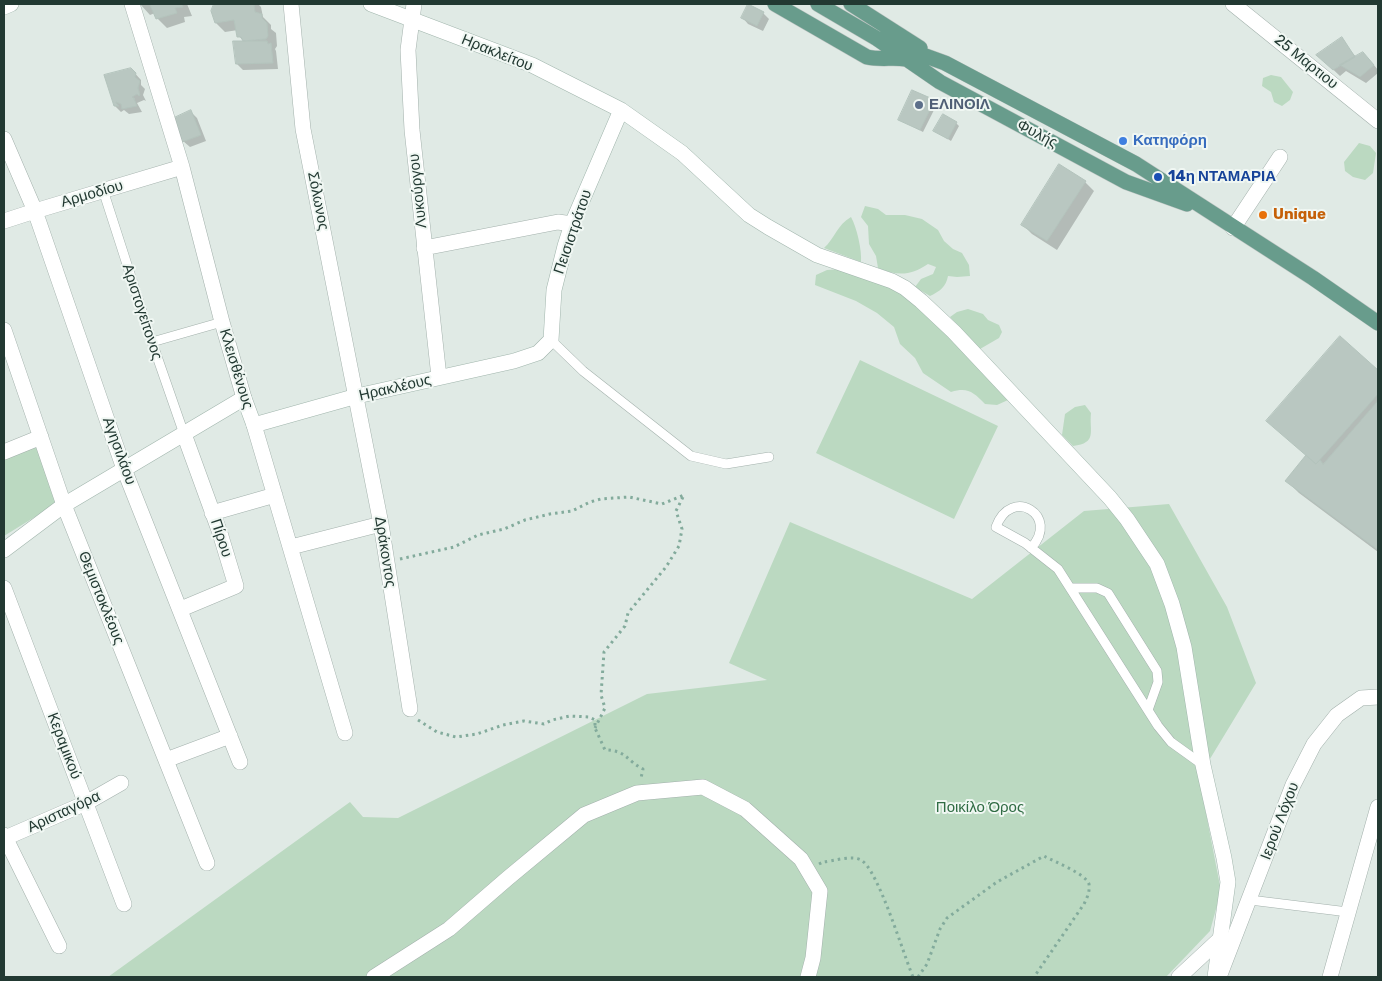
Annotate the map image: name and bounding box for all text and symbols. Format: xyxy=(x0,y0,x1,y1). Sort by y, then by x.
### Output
street label: Ηρακλείτου xyxy=(459,31,535,75)
street label: 25 Μαρτιου xyxy=(1271,31,1341,93)
place label: ΕΛΙΝΟΙΛ xyxy=(929,96,990,114)
marker: ΕΛΙΝΟΙΛ xyxy=(913,99,925,111)
street label: Φυλής xyxy=(1014,116,1060,152)
place label: Κατηφόρη xyxy=(1133,132,1207,150)
marker: Κατηφόρη xyxy=(1117,135,1129,147)
street label: Λυκούργου xyxy=(405,153,431,229)
place label: 14η ΝΤΑΜΑΡΙΑ xyxy=(1168,168,1276,186)
street label: Σόλωνος xyxy=(303,170,333,232)
marker: 14η ΝΤΑΜΑΡΙΑ xyxy=(1152,171,1164,183)
street label: Αρμοδίου xyxy=(59,177,125,211)
street label: Πεισιστράτου xyxy=(550,187,596,277)
place label: Unique xyxy=(1273,206,1326,224)
marker: Unique xyxy=(1257,209,1269,221)
street label: Αριστογείτονος xyxy=(118,262,166,362)
street label: Κλεισθένους xyxy=(215,327,257,411)
street label: Ηρακλέους xyxy=(357,371,433,405)
street label: Αγησιλάου xyxy=(98,415,140,487)
street label: Δράκοντος xyxy=(371,515,399,589)
street label: Πίρου xyxy=(206,517,236,559)
street label: Θεμιστοκλέους xyxy=(74,549,128,647)
street label: Κεραμικού xyxy=(43,710,85,782)
street label: Ιερού Λόχου xyxy=(1257,780,1303,862)
street label: Αρισταγόρα xyxy=(25,787,103,837)
park label: Ποικίλο Όρος xyxy=(936,799,1024,817)

